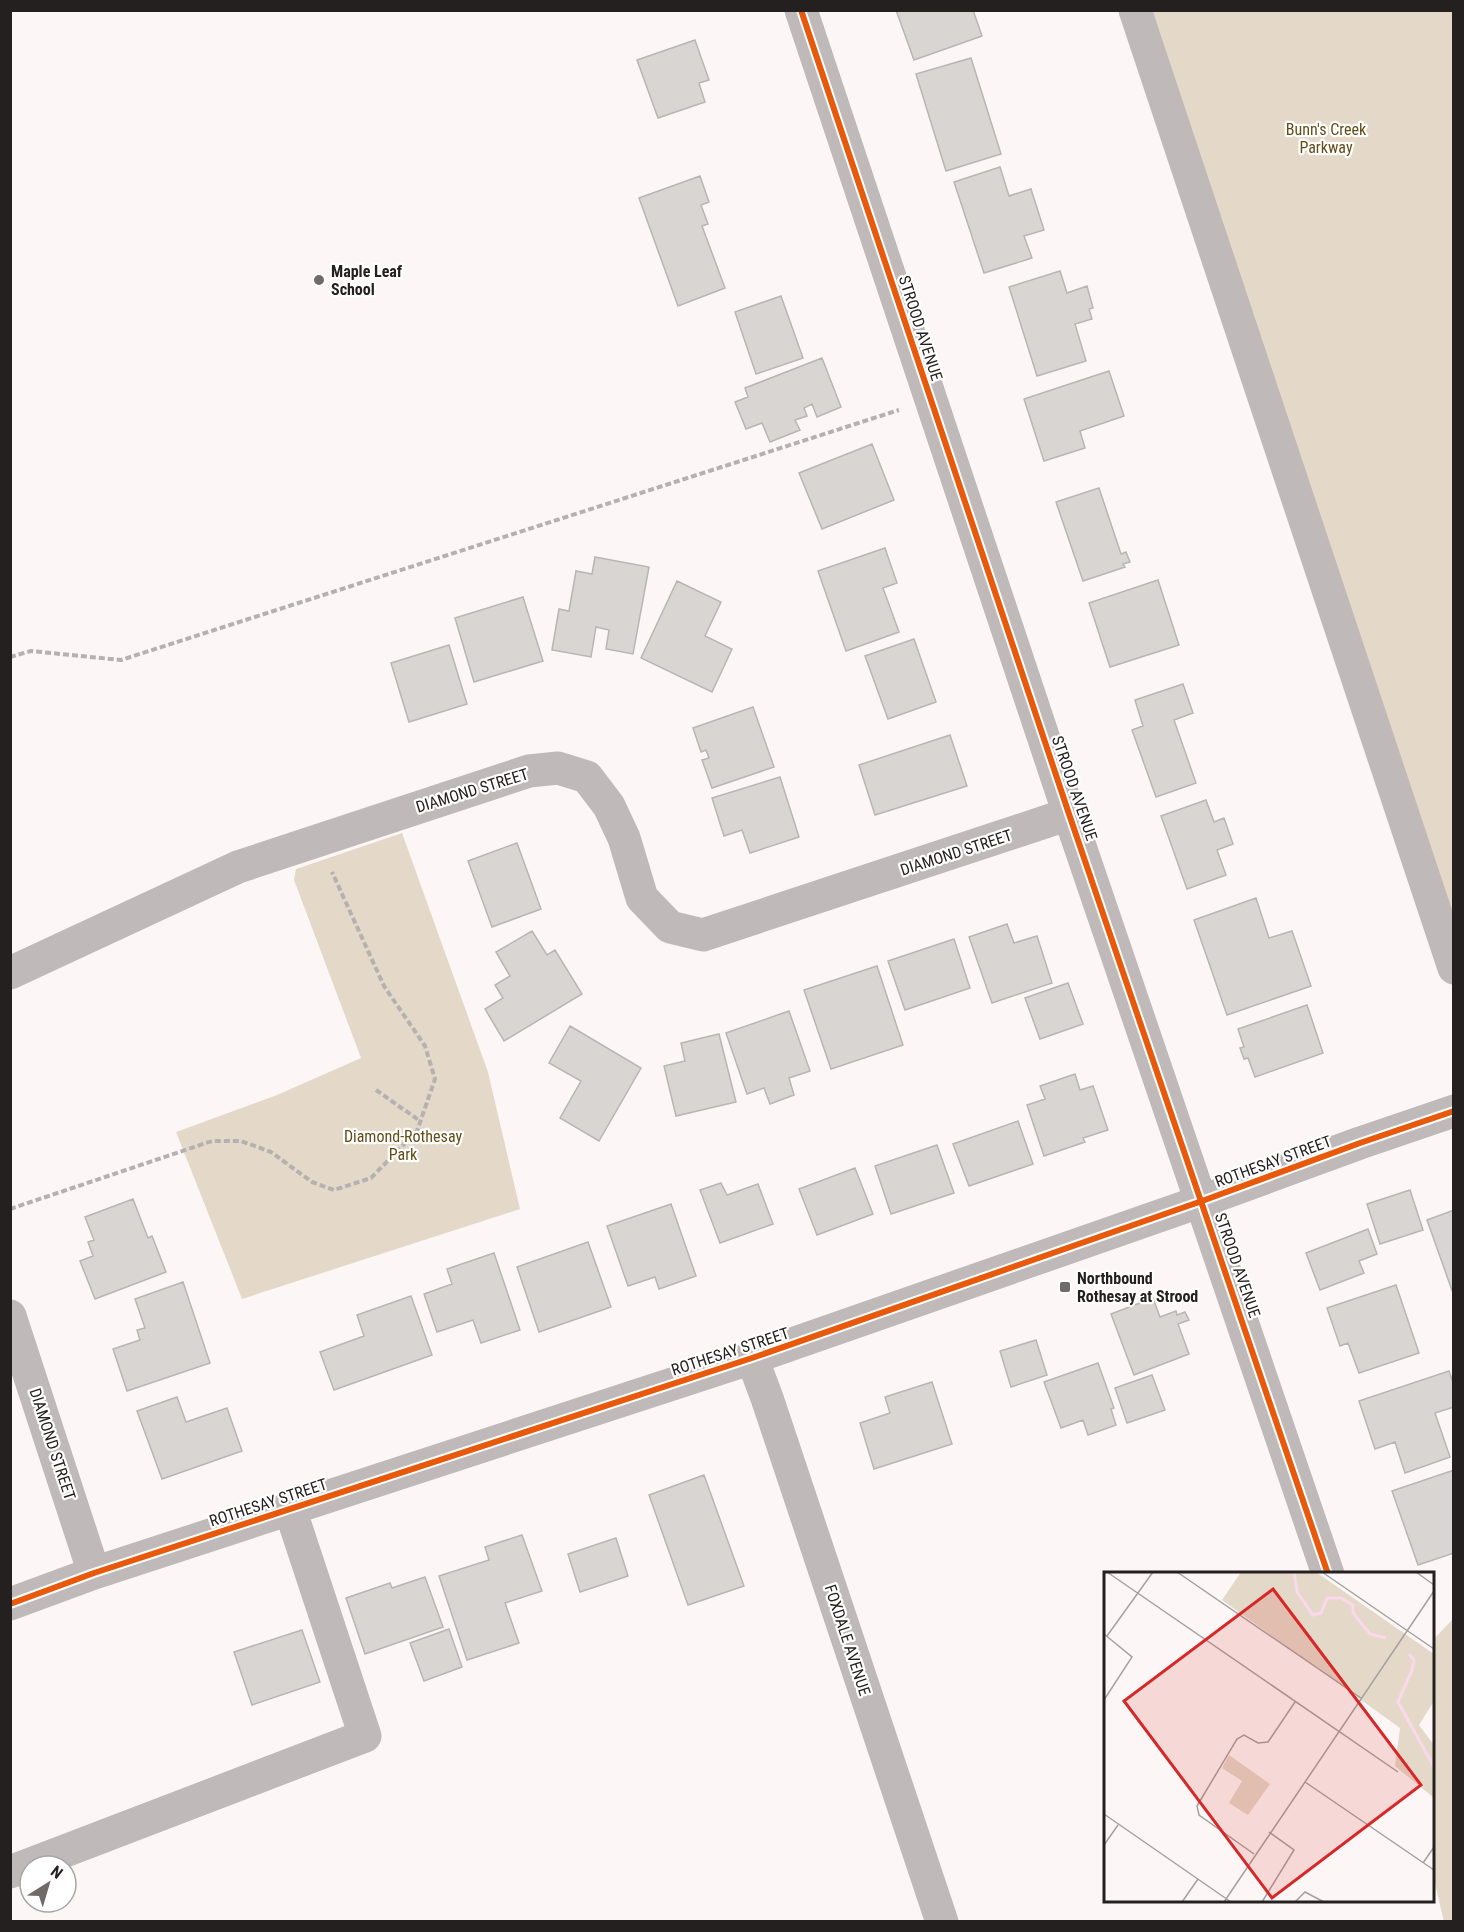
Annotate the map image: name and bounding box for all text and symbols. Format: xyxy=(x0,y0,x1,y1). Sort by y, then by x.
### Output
park label: Bunn's Creek Parkway xyxy=(1286,120,1367,157)
place label: Maple Leaf School xyxy=(331,262,403,299)
marker: Maple Leaf School xyxy=(312,273,326,287)
street label: STROOD AVENUE xyxy=(895,273,946,383)
street label: STROOD AVENUE xyxy=(1048,733,1101,843)
street label: DIAMOND STREET xyxy=(414,764,531,817)
street label: DIAMOND STREET xyxy=(898,825,1014,880)
park label: Diamond-Rothesay Park xyxy=(344,1127,462,1164)
street label: ROTHESAY STREET xyxy=(1212,1132,1334,1191)
street label: STROOD AVENUE xyxy=(1211,1210,1264,1320)
place label: Northbound Rothesay at Strood xyxy=(1077,1269,1198,1306)
marker: Northbound Rothesay at Strood xyxy=(1058,1280,1072,1294)
street label: ROTHESAY STREET xyxy=(669,1324,791,1379)
street label: DIAMOND STREET xyxy=(25,1386,80,1502)
street label: ROTHESAY STREET xyxy=(207,1475,329,1530)
inset map xyxy=(1104,1572,1434,1902)
street label: FOXDALE AVENUE xyxy=(821,1582,874,1698)
north arrow xyxy=(18,1854,78,1914)
text: N xyxy=(47,1862,66,1883)

